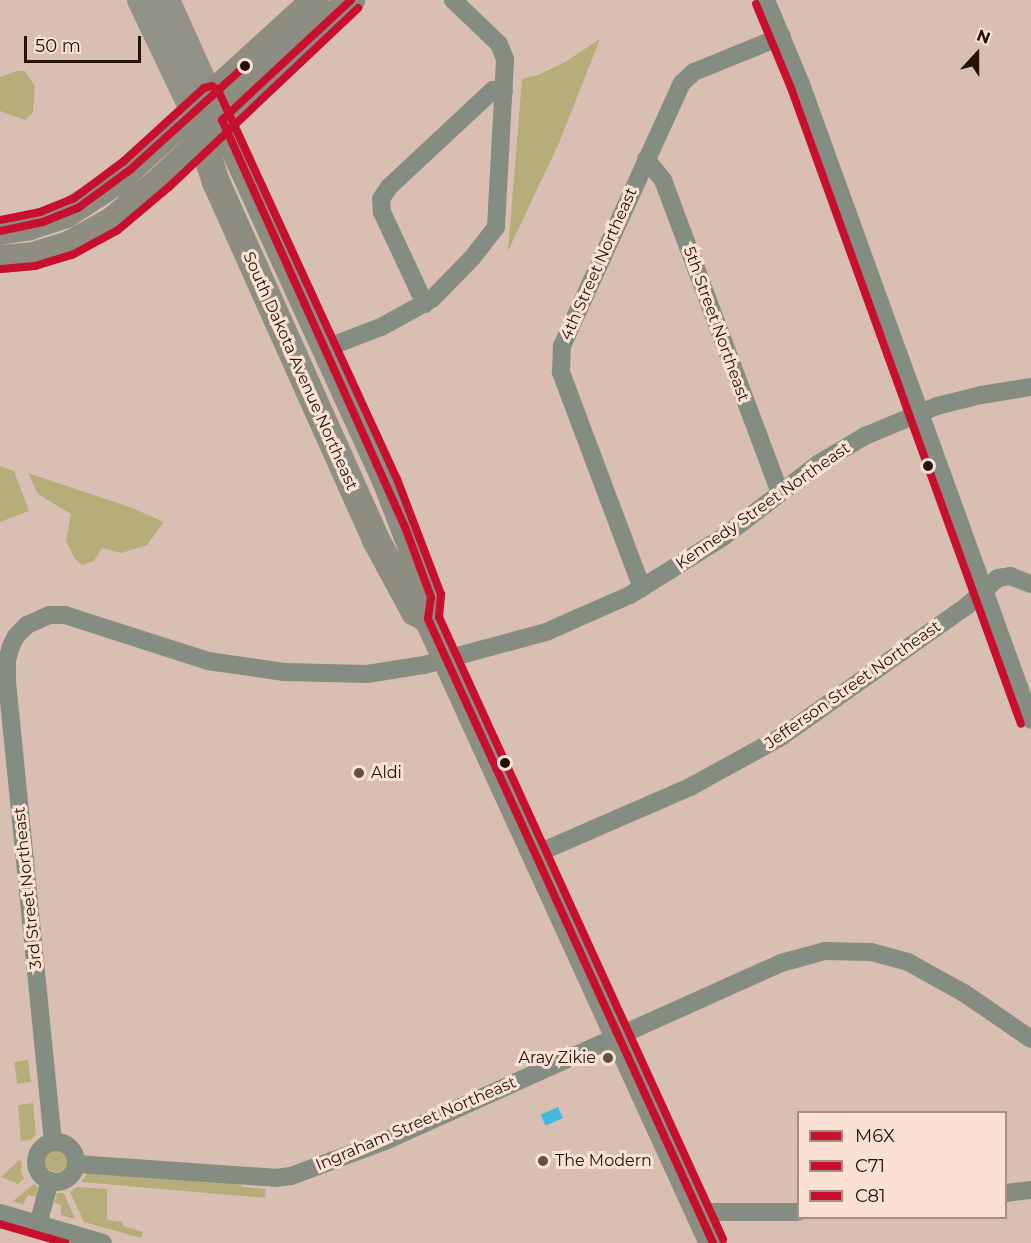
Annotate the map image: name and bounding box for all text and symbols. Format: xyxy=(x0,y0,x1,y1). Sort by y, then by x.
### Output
scale bar xyxy=(27,24,144,62)
north arrow xyxy=(947,24,1007,84)
text: N xyxy=(974,26,993,48)
text: 50 m xyxy=(35,35,81,57)
unlabelled marker xyxy=(239,60,251,72)
street label: 4th Street Northeast xyxy=(557,185,641,343)
street label: 5th Street Northeast xyxy=(679,244,753,404)
street label: South Dakota Avenue Northeast xyxy=(239,249,361,493)
street label: Kennedy Street Northeast xyxy=(672,438,854,574)
unlabelled marker xyxy=(922,460,934,472)
street label: Jefferson Street Northeast xyxy=(761,617,945,753)
unlabelled marker xyxy=(499,757,511,769)
place label: Aldi xyxy=(371,763,402,783)
marker: Aldi xyxy=(352,766,366,780)
street label: 3rd Street Northeast xyxy=(10,806,46,970)
place label: Aray Zikie xyxy=(519,1048,596,1068)
marker: Aray Zikie xyxy=(601,1051,615,1065)
street label: Ingraham Street Northeast xyxy=(313,1073,519,1175)
legend xyxy=(797,1111,1007,1219)
text: M6X xyxy=(855,1125,895,1147)
place label: The Modern xyxy=(555,1151,652,1171)
marker: The Modern xyxy=(536,1154,550,1168)
text: C71 xyxy=(855,1155,885,1177)
text: C81 xyxy=(855,1185,886,1207)

